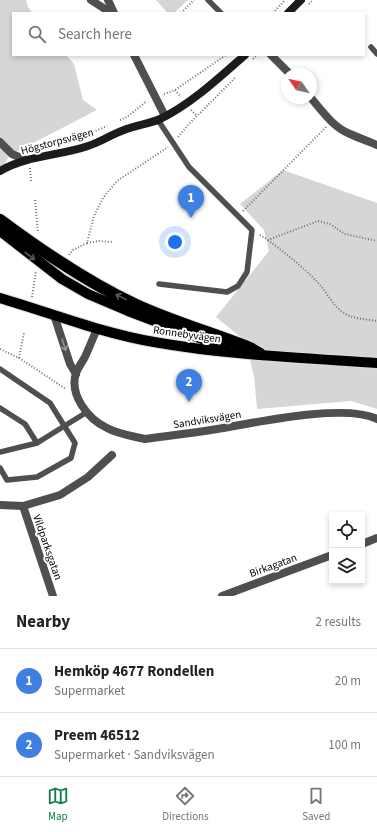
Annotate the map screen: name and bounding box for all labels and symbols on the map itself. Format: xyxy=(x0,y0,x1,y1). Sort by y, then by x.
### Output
north arrow xyxy=(281,68,317,104)
street label: Högstorpsvägen xyxy=(19,125,95,158)
pin: 1 xyxy=(178,185,204,218)
your location xyxy=(165,232,185,252)
one-way arrow xyxy=(25,251,36,260)
one-way arrow xyxy=(115,293,127,300)
street label: Ronnebyvägen xyxy=(152,322,222,347)
one-way arrow xyxy=(61,338,68,351)
pin: 2 xyxy=(176,369,202,402)
street label: Sandviksvägen xyxy=(172,407,242,432)
street label: Vildparksgatan xyxy=(29,512,66,582)
street label: Birkagatan xyxy=(247,550,299,581)

